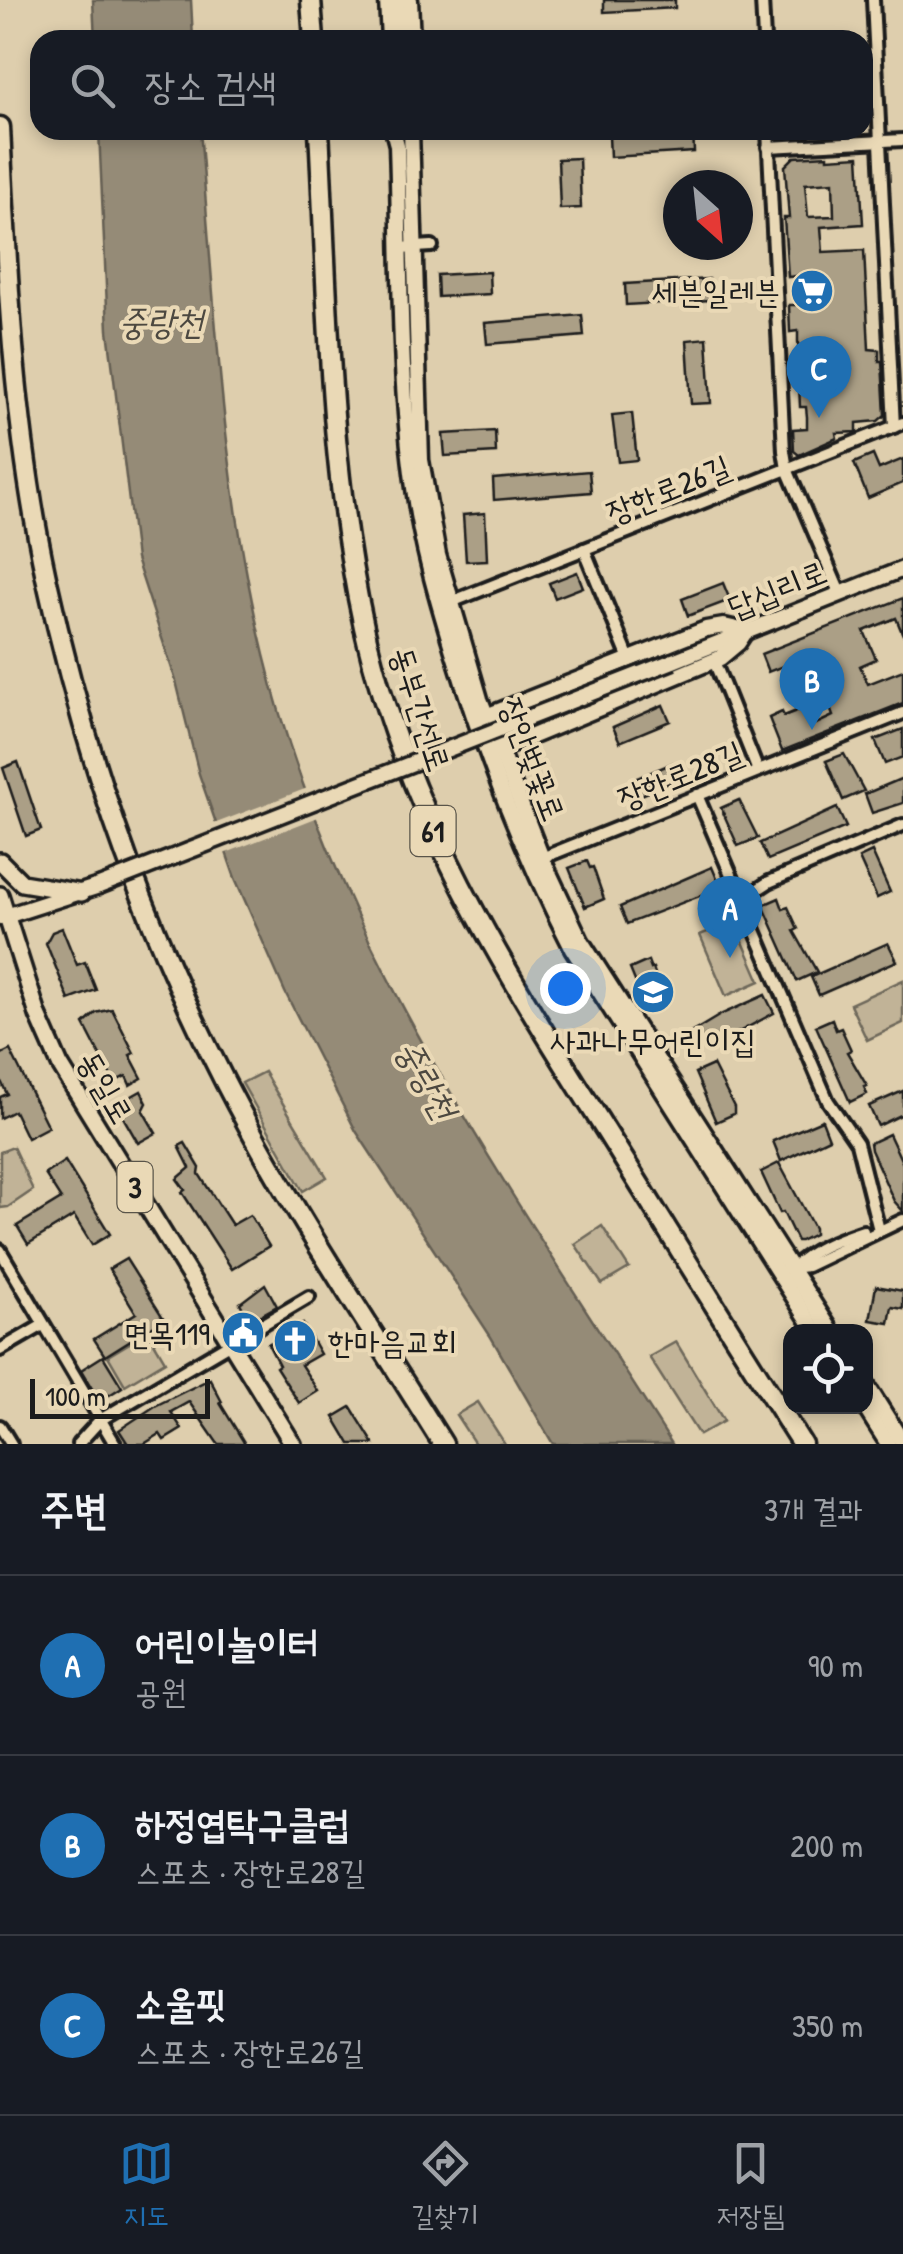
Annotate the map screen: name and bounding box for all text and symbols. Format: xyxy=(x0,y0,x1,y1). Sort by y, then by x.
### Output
search box xyxy=(30,30,873,140)
icon: search xyxy=(65,58,120,113)
text: 장소 검색 xyxy=(145,59,276,111)
north arrow xyxy=(663,170,753,260)
supermarket icon: 세븐일레븐 xyxy=(789,268,835,314)
place label: 세븐일레븐 xyxy=(651,270,780,313)
water label: 중랑천 xyxy=(119,298,207,345)
pin: C xyxy=(786,336,852,418)
street label: 장한로26길 xyxy=(599,445,737,533)
street label: 답십리로 xyxy=(721,550,833,628)
street label: 동부간선로 xyxy=(381,641,461,777)
pin: B xyxy=(780,648,844,730)
street label: 장안벚꽃로 xyxy=(490,691,576,827)
street label: 장한로28길 xyxy=(611,730,749,820)
road number: 61 xyxy=(410,806,456,856)
pin: A xyxy=(698,876,762,958)
your location xyxy=(540,963,591,1014)
school or university icon: 사과나무어린이집 xyxy=(630,969,676,1015)
place label: 사과나무어린이집 xyxy=(550,1019,756,1062)
water label: 중랑천 xyxy=(386,1031,470,1131)
street label: 동일로 xyxy=(68,1043,144,1131)
road number: 3 xyxy=(118,1162,152,1212)
public building icon: 면목119 xyxy=(220,1310,266,1356)
place label: 면목119 xyxy=(124,1312,210,1355)
church icon: 한마음교회 xyxy=(272,1318,318,1364)
place label: 한마음교회 xyxy=(328,1320,457,1363)
map controls xyxy=(783,1324,873,1414)
button: locate xyxy=(783,1324,873,1414)
scale bar xyxy=(30,1374,210,1418)
text: 100 m xyxy=(45,1377,106,1415)
text: 주변 xyxy=(40,1480,108,1537)
text: 3개 결과 xyxy=(764,1488,863,1531)
text: 어린이놀이터 xyxy=(135,1617,318,1669)
text: A xyxy=(65,1644,80,1687)
text: 90 m xyxy=(808,1644,863,1687)
text: 공원 xyxy=(135,1670,187,1713)
text: 하정엽탁구클럽 xyxy=(135,1797,349,1849)
text: B xyxy=(64,1824,81,1867)
text: 200 m xyxy=(790,1824,863,1867)
text: 스포츠 · 장한로28길 xyxy=(135,1850,365,1893)
text: 소울핏 xyxy=(135,1977,227,2029)
text: C xyxy=(64,2004,81,2047)
text: 350 m xyxy=(792,2004,863,2047)
text: 스포츠 · 장한로26길 xyxy=(135,2030,364,2073)
tab: 지도 xyxy=(119,2136,174,2235)
tab: 길찾기 xyxy=(411,2136,479,2235)
tab: 저장됨 xyxy=(717,2136,784,2235)

